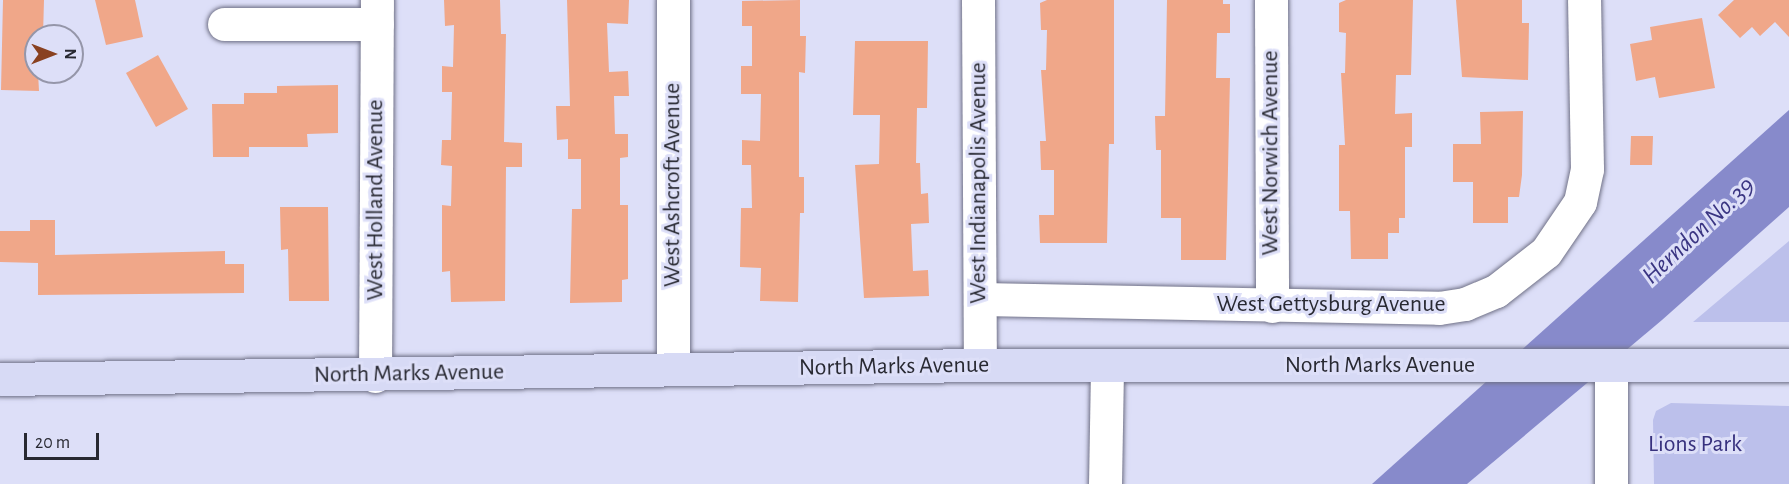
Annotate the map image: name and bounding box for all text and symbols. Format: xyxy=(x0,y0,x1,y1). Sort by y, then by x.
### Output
north arrow xyxy=(24,24,84,84)
text: N xyxy=(62,48,78,60)
street label: West Norwich Avenue xyxy=(1257,50,1285,256)
street label: West Indianapolis Avenue xyxy=(965,62,993,304)
street label: West Ashcroft Avenue xyxy=(659,83,687,287)
street label: West Holland Avenue xyxy=(362,99,390,301)
water label: Herndon No. 39 xyxy=(1636,171,1762,291)
street label: West Gettysburg Avenue xyxy=(1216,291,1446,319)
street label: North Marks Avenue xyxy=(799,351,989,383)
street label: North Marks Avenue xyxy=(1285,352,1475,380)
street label: North Marks Avenue xyxy=(314,358,504,390)
scale bar xyxy=(27,421,102,459)
park label: Lions Park xyxy=(1648,431,1742,459)
text: 20 m xyxy=(35,434,70,452)

